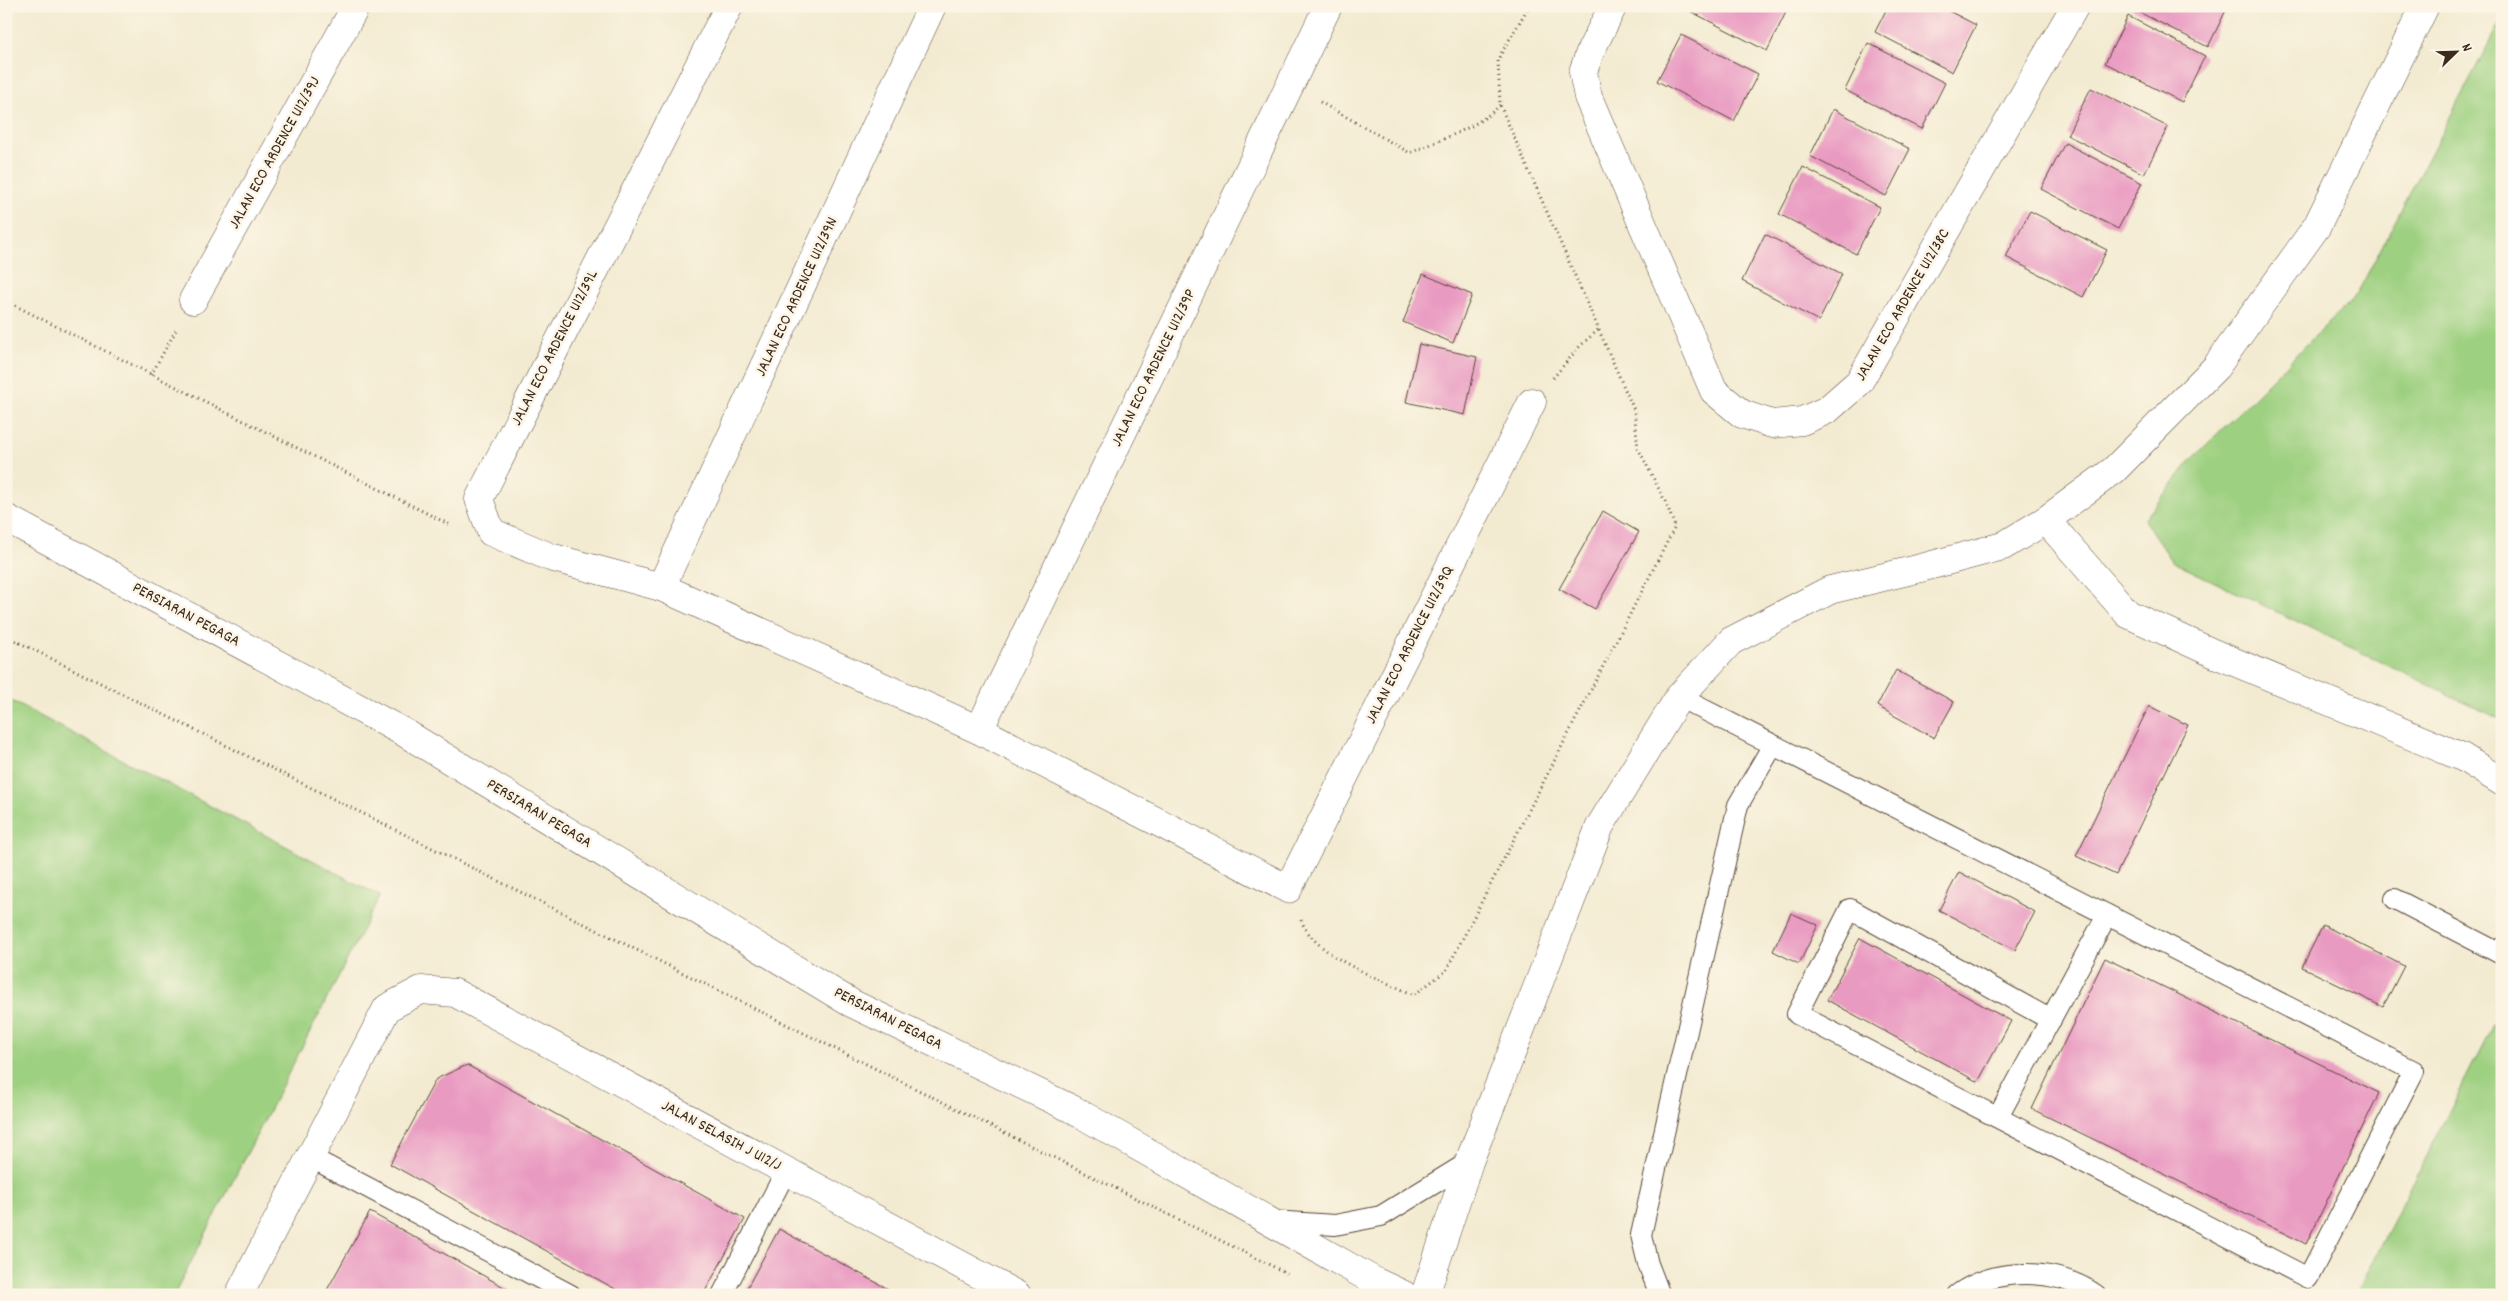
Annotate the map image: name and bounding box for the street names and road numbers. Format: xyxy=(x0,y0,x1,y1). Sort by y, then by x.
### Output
street label: JALAN ECO ARDENCE U12/39J xyxy=(223,72,327,233)
street label: JALAN ECO ARDENCE U12/39N xyxy=(750,214,844,380)
street label: JALAN ECO ARDENCE U12/38C xyxy=(1850,225,1956,385)
street label: JALAN ECO ARDENCE U12/39L xyxy=(506,266,604,430)
street label: JALAN ECO ARDENCE U12/39P xyxy=(1106,285,1202,451)
street label: JALAN ECO ARDENCE U12/39Q xyxy=(1360,562,1460,728)
street label: PERSIARAN PEGAGA xyxy=(128,577,244,653)
street label: PERSIARAN PEGAGA xyxy=(482,773,596,855)
street label: PERSIARAN PEGAGA xyxy=(830,982,947,1056)
street label: JALAN SELASIH J U12/J xyxy=(657,1095,785,1177)

